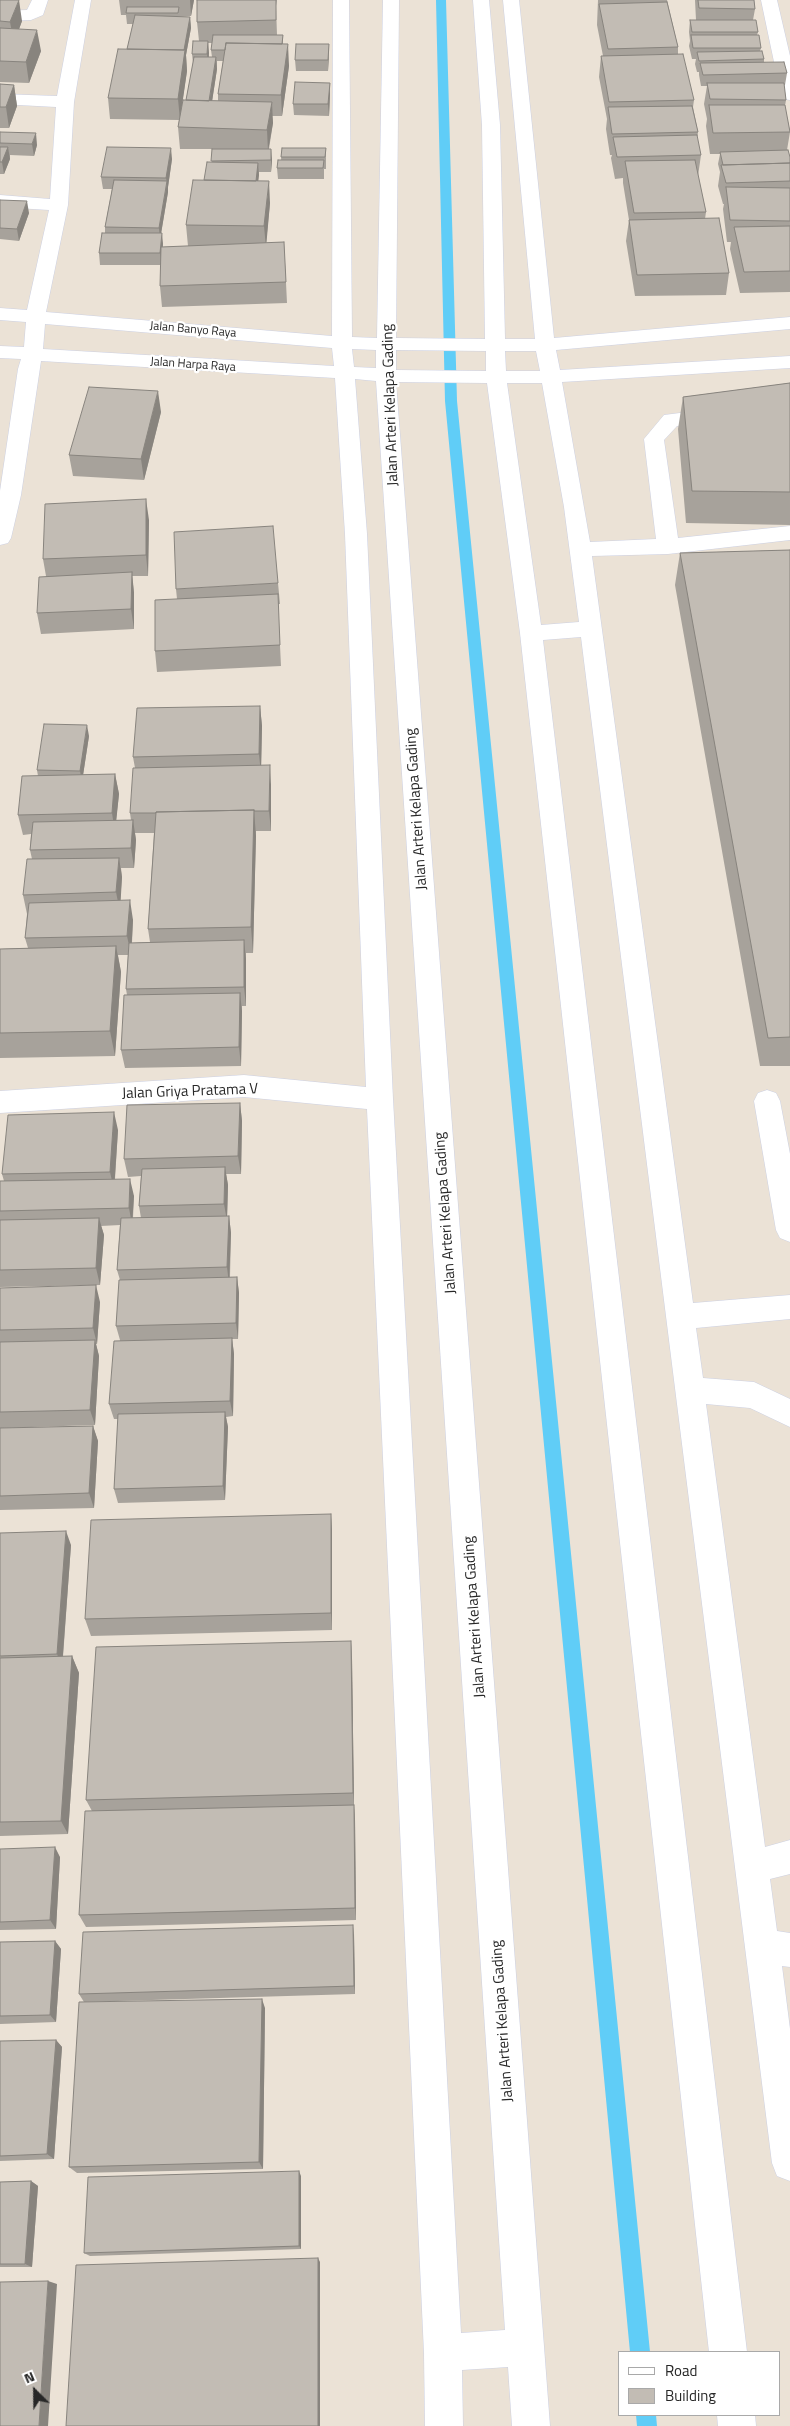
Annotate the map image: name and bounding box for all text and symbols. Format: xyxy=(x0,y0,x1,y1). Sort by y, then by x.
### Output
street label: Jalan Banyo Raya xyxy=(149,319,237,341)
street label: Jalan Arteri Kelapa Gading xyxy=(379,324,403,486)
street label: Jalan Harpa Raya xyxy=(150,355,236,375)
street label: Jalan Arteri Kelapa Gading xyxy=(402,727,432,891)
street label: Jalan Griya Pratama V xyxy=(122,1081,258,1103)
street label: Jalan Arteri Kelapa Gading xyxy=(431,1131,461,1295)
street label: Jalan Arteri Kelapa Gading xyxy=(460,1535,490,1699)
street label: Jalan Arteri Kelapa Gading xyxy=(488,1939,518,2103)
legend xyxy=(618,2351,780,2416)
text: Road xyxy=(665,2359,697,2382)
text: N xyxy=(20,2365,38,2388)
north arrow xyxy=(10,2366,60,2416)
text: Building xyxy=(665,2384,716,2407)

